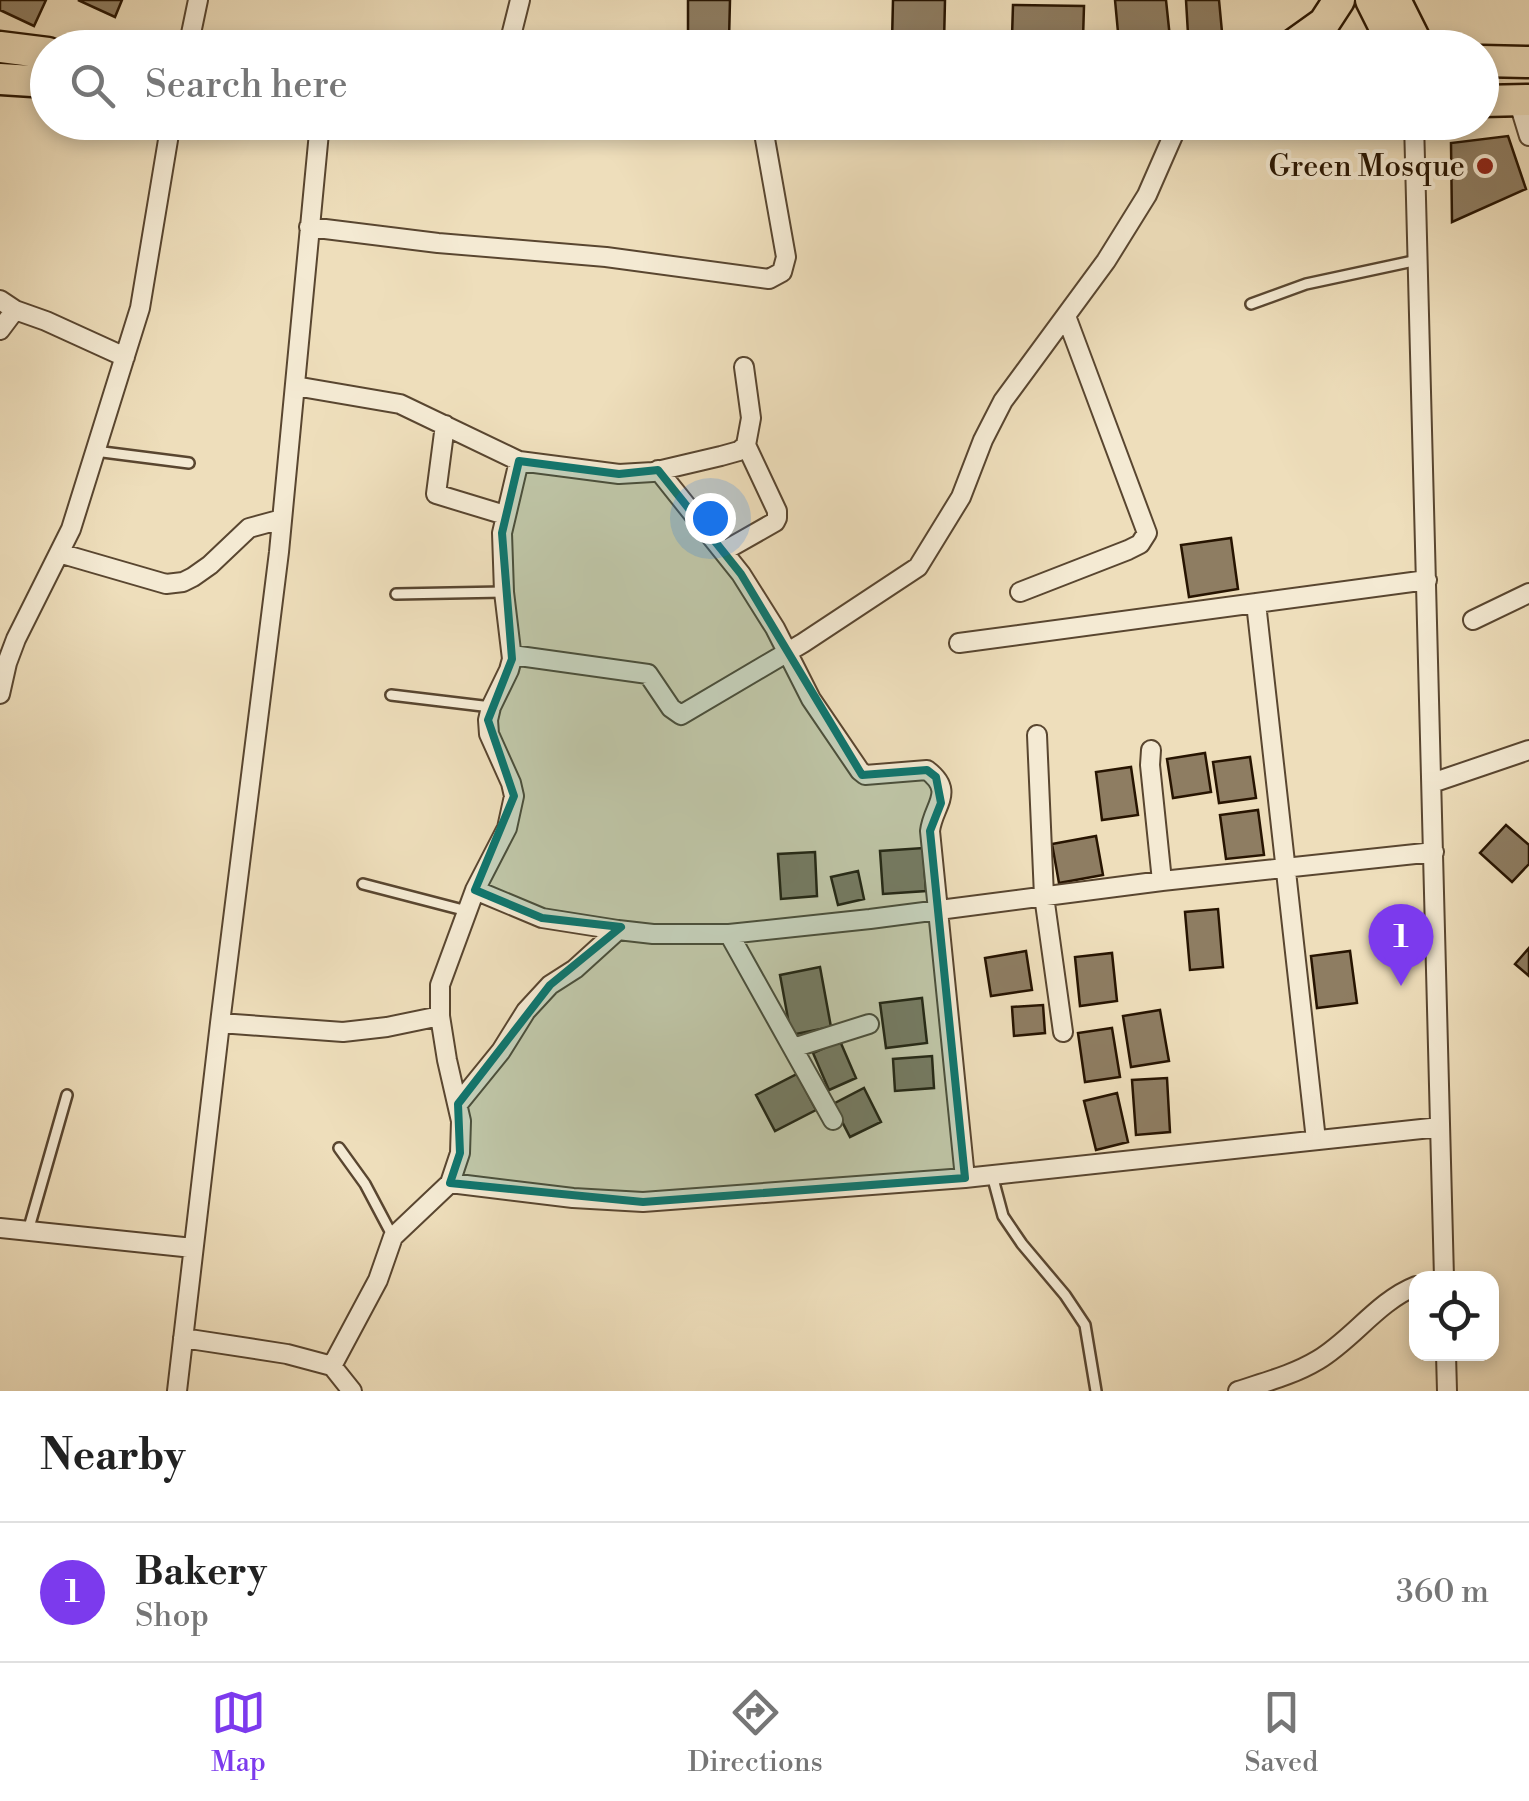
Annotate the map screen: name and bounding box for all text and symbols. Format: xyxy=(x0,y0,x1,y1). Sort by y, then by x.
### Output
search box xyxy=(30,30,1499,140)
icon: search xyxy=(65,58,120,113)
text: Search here xyxy=(145,62,348,109)
place label: Green Mosque xyxy=(1269,148,1465,186)
marker: Green Mosque xyxy=(1474,155,1496,177)
your location xyxy=(685,493,736,544)
pin: 1 xyxy=(1368,904,1434,986)
map controls xyxy=(1409,1271,1499,1361)
button: locate xyxy=(1409,1271,1499,1361)
text: Nearby xyxy=(40,1430,185,1483)
text: Bakery xyxy=(135,1549,267,1596)
text: 1 xyxy=(65,1572,80,1612)
text: 360 m xyxy=(1396,1572,1489,1612)
text: Shop xyxy=(135,1596,209,1636)
tab: Map xyxy=(211,1685,266,1780)
tab: Directions xyxy=(688,1685,823,1780)
tab: Saved xyxy=(1245,1685,1318,1780)

